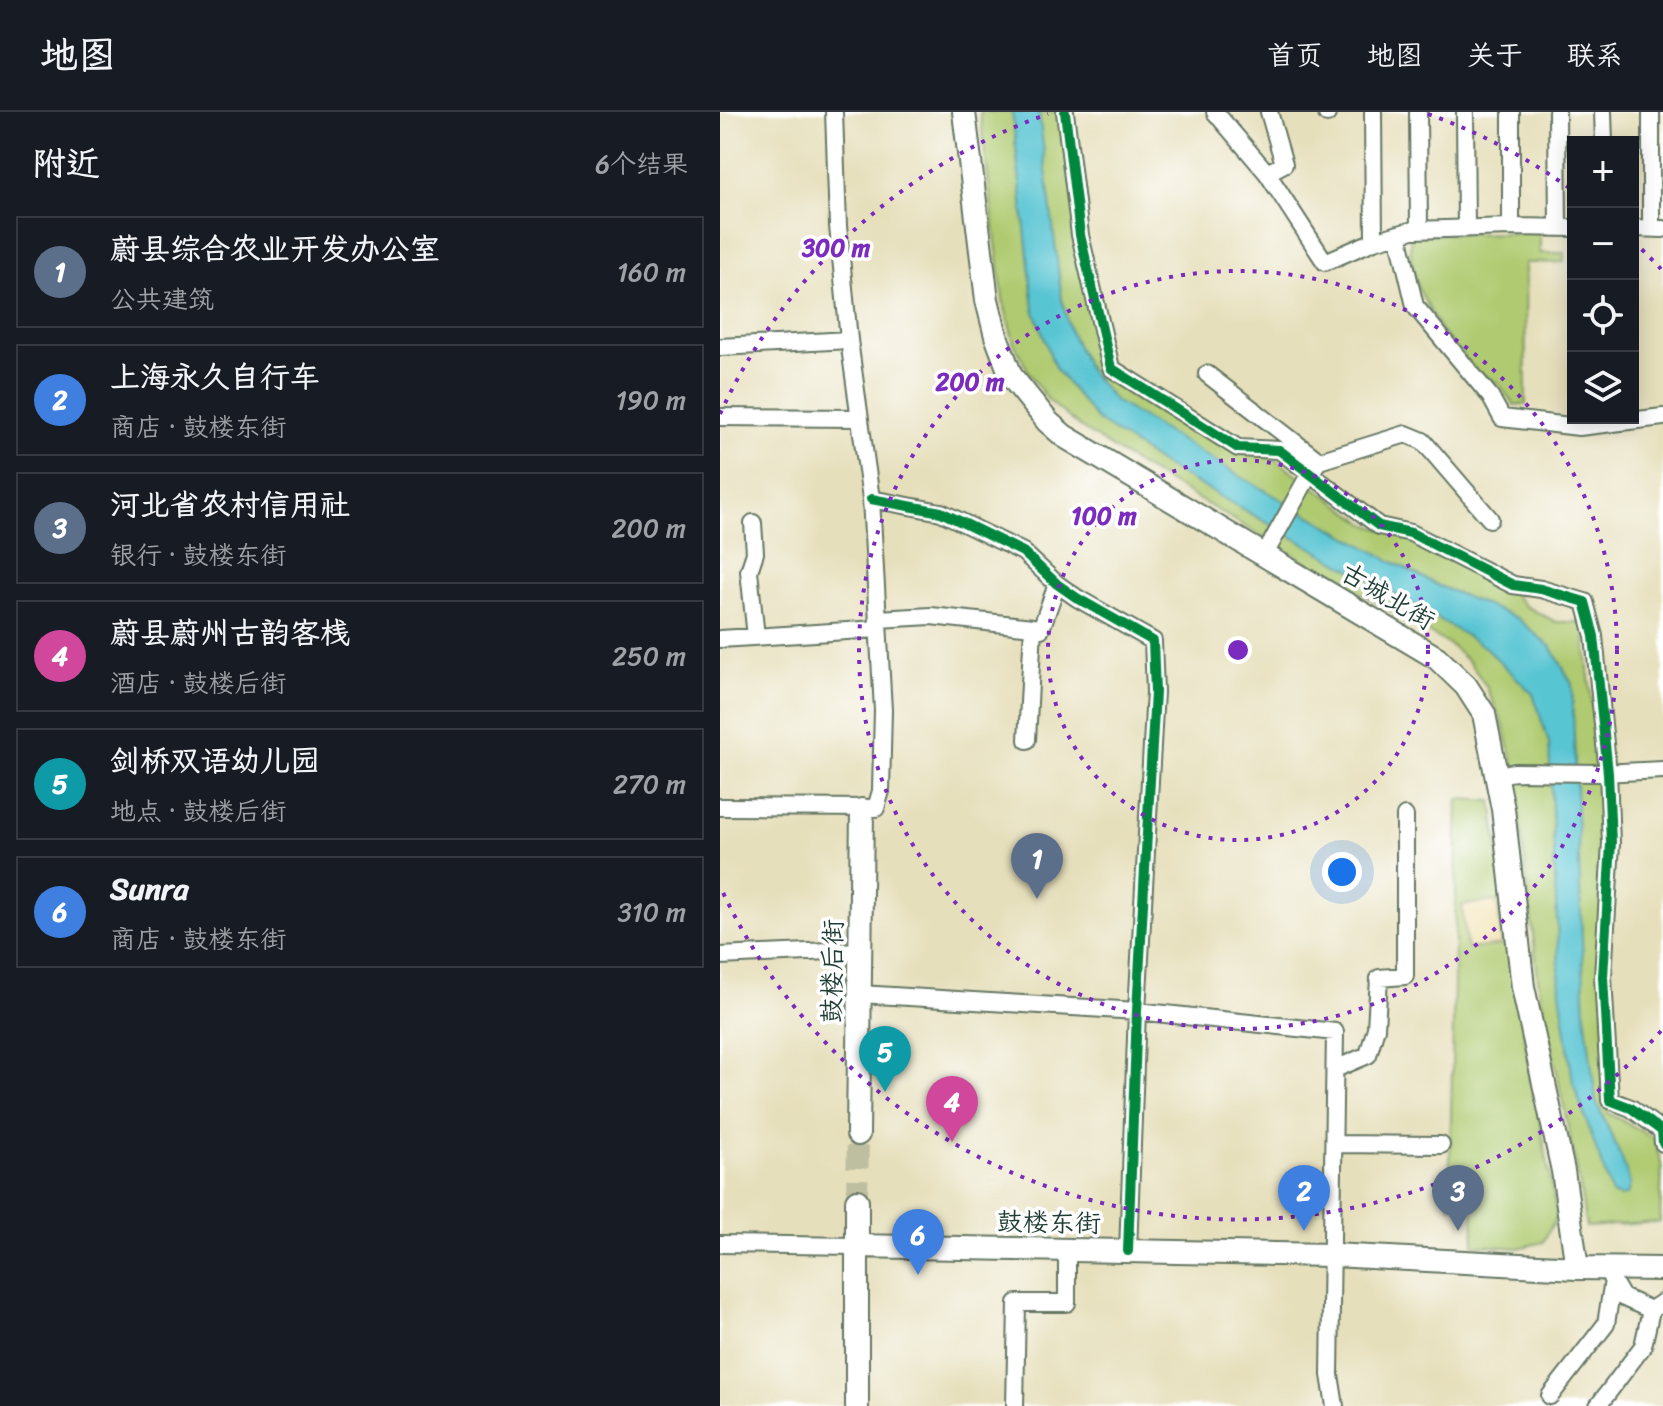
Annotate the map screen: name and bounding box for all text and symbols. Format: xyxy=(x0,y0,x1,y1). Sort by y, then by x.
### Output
text: 地图 xyxy=(40,22,116,89)
text: 首页 xyxy=(1267,31,1323,80)
text: 地图 xyxy=(1367,31,1423,80)
text: 关于 xyxy=(1467,31,1523,80)
text: 联系 xyxy=(1567,31,1623,80)
text: 附近 xyxy=(32,134,100,194)
map controls xyxy=(1567,136,1639,424)
button: + xyxy=(1567,136,1639,208)
text: 6个结果 xyxy=(595,141,688,187)
button: − xyxy=(1567,208,1639,280)
text: 蔚县综合农业开发办公室 xyxy=(110,222,440,276)
text: 300 m xyxy=(801,227,871,269)
text: 1 xyxy=(54,249,66,295)
text: 160 m xyxy=(617,249,686,295)
text: 公共建筑 xyxy=(110,276,214,322)
button: locate xyxy=(1567,280,1639,352)
text: 上海永久自行车 xyxy=(110,350,320,404)
button: layers xyxy=(1567,352,1639,424)
text: 200 m xyxy=(935,361,1005,403)
text: 2 xyxy=(52,377,68,423)
text: 190 m xyxy=(616,377,686,423)
text: 商店 · 鼓楼东街 xyxy=(110,404,287,450)
text: 河北省农村信用社 xyxy=(110,478,350,532)
text: 100 m xyxy=(1071,495,1137,537)
text: 3 xyxy=(53,505,67,551)
text: 200 m xyxy=(611,505,686,551)
text: 银行 · 鼓楼东街 xyxy=(110,532,287,578)
street label: 古城北街 xyxy=(1332,549,1444,643)
text: 蔚县蔚州古韵客栈 xyxy=(110,606,350,660)
text: 4 xyxy=(52,633,68,679)
text: 250 m xyxy=(612,633,686,679)
centre of rings xyxy=(1224,636,1252,664)
text: 酒店 · 鼓楼后街 xyxy=(110,660,287,706)
text: 剑桥双语幼儿园 xyxy=(110,734,320,788)
text: 5 xyxy=(52,761,68,807)
text: 270 m xyxy=(613,761,686,807)
text: 地点 · 鼓楼后街 xyxy=(110,788,287,834)
pin: 1 xyxy=(1011,833,1063,899)
your location xyxy=(1322,852,1362,892)
text: Sunra xyxy=(110,862,188,916)
text: 6 xyxy=(53,889,67,935)
text: 310 m xyxy=(617,889,686,935)
text: 商店 · 鼓楼东街 xyxy=(110,916,287,962)
street label: 鼓楼后街 xyxy=(808,919,856,1023)
pin: 5 xyxy=(859,1026,911,1092)
pin: 4 xyxy=(926,1076,978,1142)
pin: 2 xyxy=(1278,1165,1330,1231)
pin: 3 xyxy=(1432,1165,1484,1231)
street label: 鼓楼东街 xyxy=(997,1198,1101,1246)
pin: 6 xyxy=(892,1209,944,1275)

